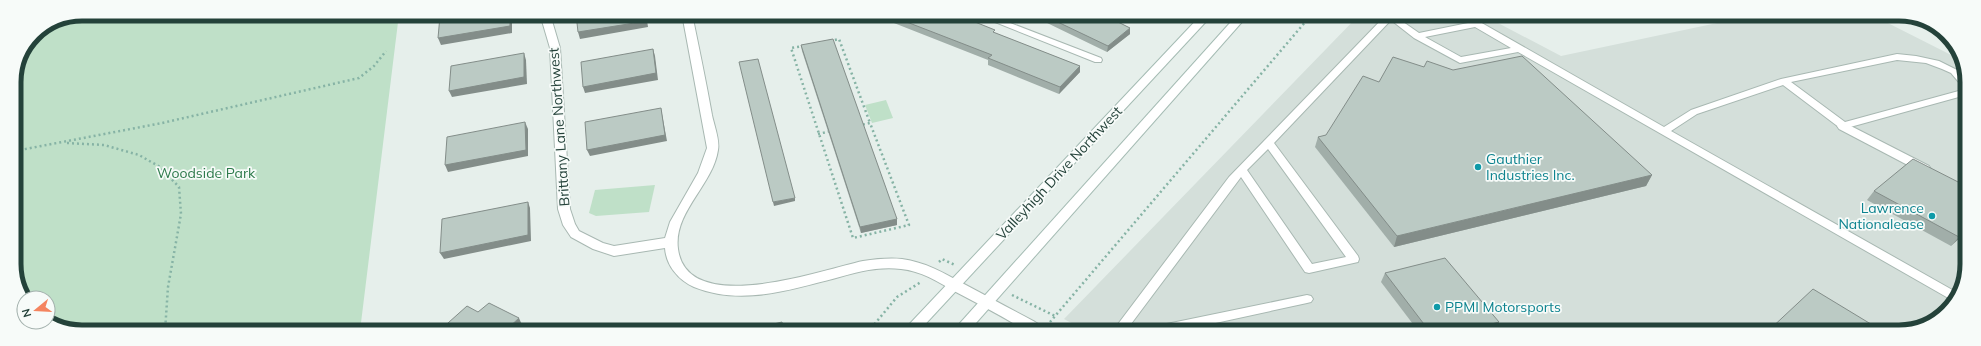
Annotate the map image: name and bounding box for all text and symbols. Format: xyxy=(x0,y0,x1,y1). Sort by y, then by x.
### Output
street label: Brittany Lane Northwest xyxy=(544,47,574,207)
street label: Valleyhigh Drive Northwest xyxy=(992,102,1126,244)
place label: Gauthier Industries Inc. xyxy=(1486,150,1575,184)
marker: Gauthier Industries Inc. xyxy=(1473,162,1483,172)
park label: Woodside Park xyxy=(157,164,256,182)
place label: Lawrence Nationalease xyxy=(1838,199,1924,233)
marker: Lawrence Nationalease xyxy=(1927,211,1937,221)
north arrow xyxy=(16,290,56,330)
place label: PPMI Motorsports xyxy=(1445,298,1561,316)
marker: PPMI Motorsports xyxy=(1432,302,1442,312)
text: N xyxy=(19,307,34,319)

